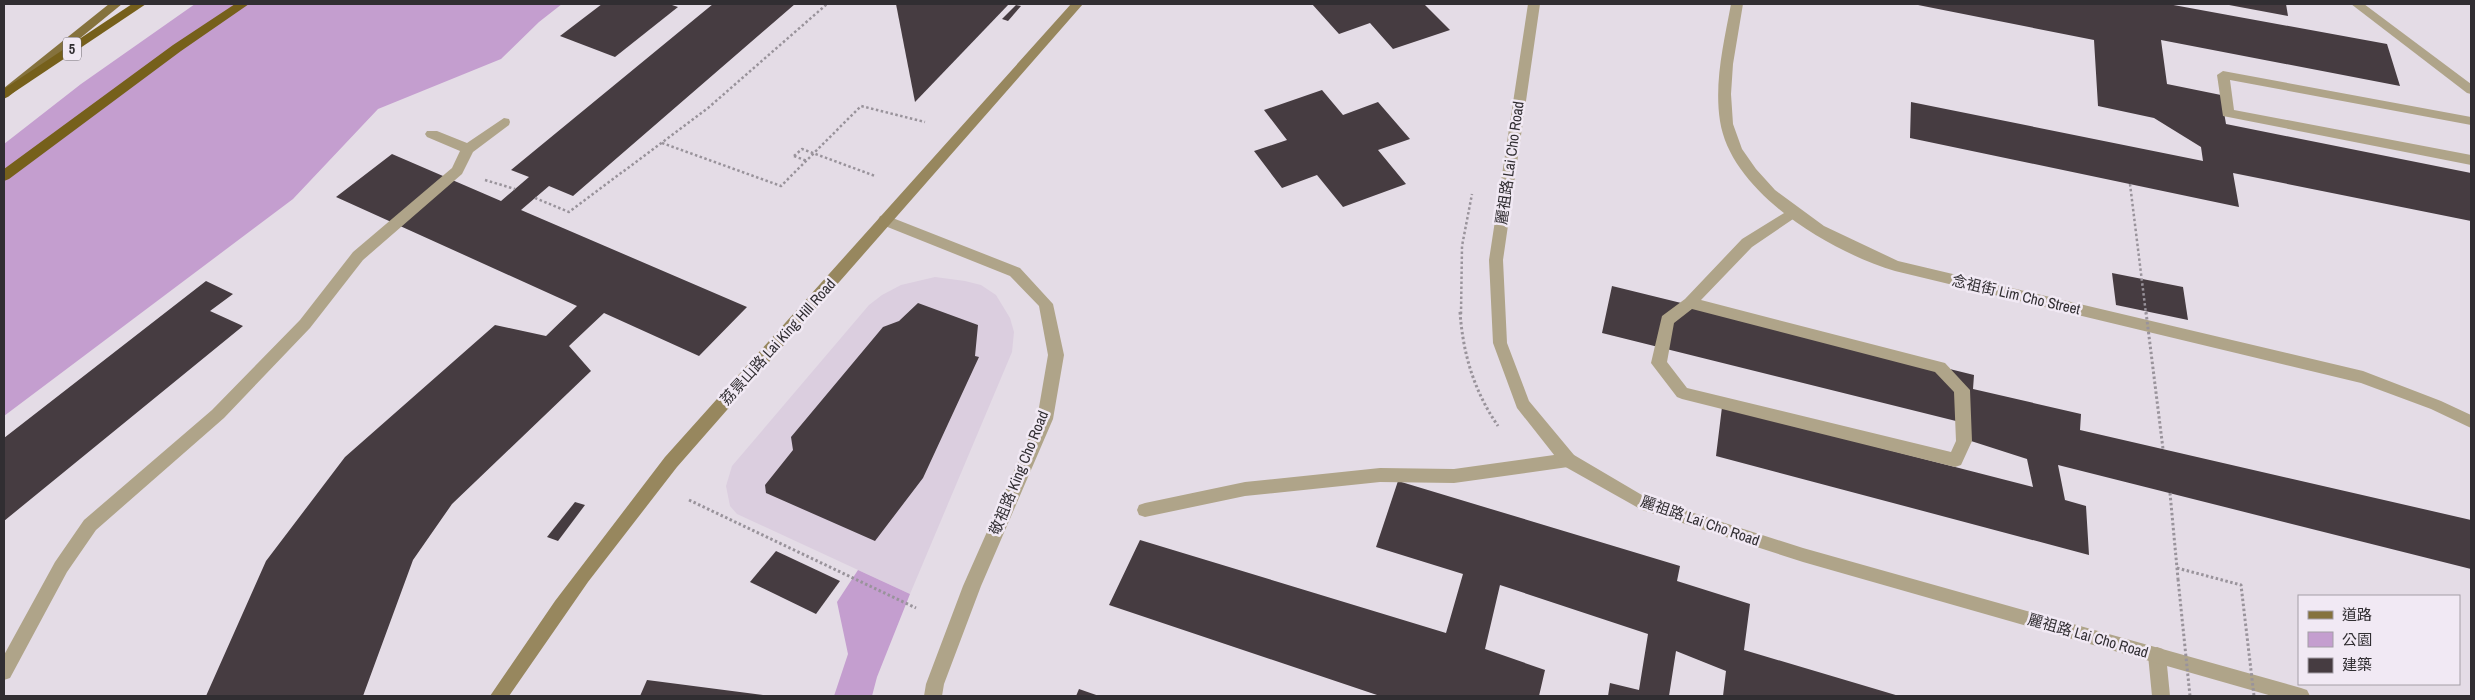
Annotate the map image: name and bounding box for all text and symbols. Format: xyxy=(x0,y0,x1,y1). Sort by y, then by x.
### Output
road number: 5 xyxy=(63,38,81,61)
street label: 麗祖路 Lai Cho Road xyxy=(1490,100,1529,226)
street label: 念祖街 Lim Cho Street xyxy=(1950,270,2083,320)
street label: 荔景山路 Lai King Hill Road xyxy=(715,274,840,409)
street label: 敬祖路 King Cho Road xyxy=(984,407,1053,538)
street label: 麗祖路 Lai Cho Road xyxy=(1638,490,1762,551)
legend xyxy=(2298,595,2460,685)
text: 道路 xyxy=(2342,604,2372,625)
street label: 麗祖路 Lai Cho Road xyxy=(2025,608,2151,663)
text: 公園 xyxy=(2342,629,2372,650)
text: 建築 xyxy=(2342,654,2372,675)

